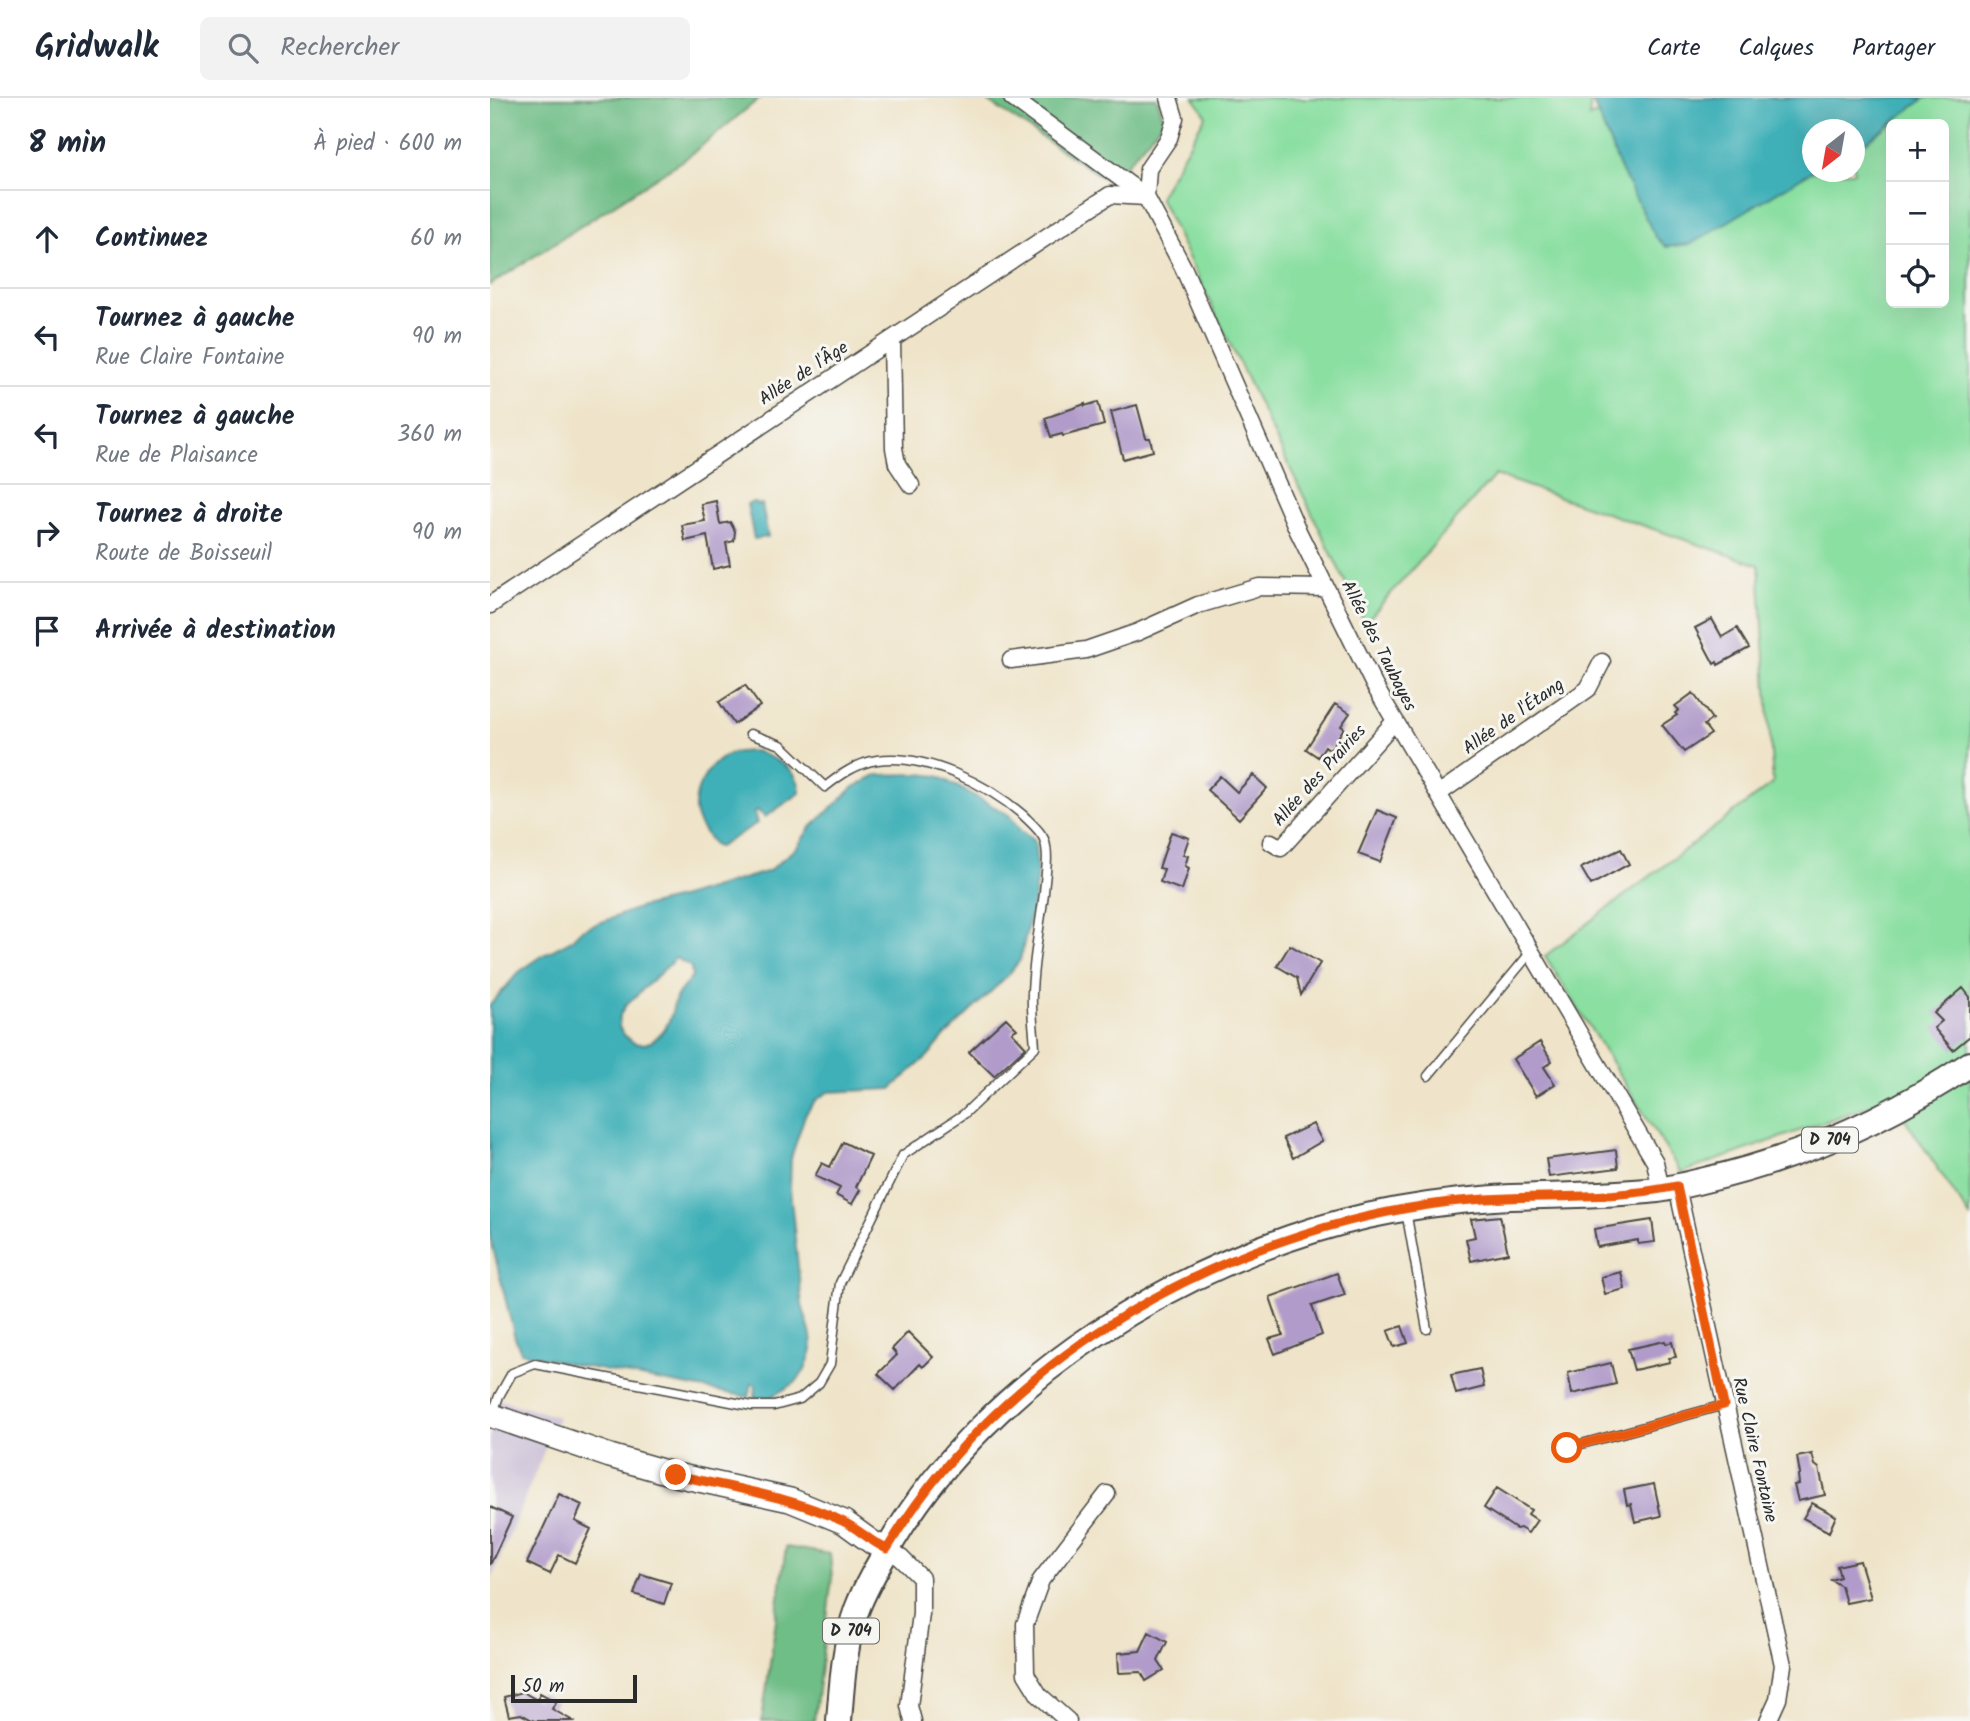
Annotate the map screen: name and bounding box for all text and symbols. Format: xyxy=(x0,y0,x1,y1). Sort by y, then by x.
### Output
search box xyxy=(200,17,690,80)
text: Gridwalk xyxy=(35,22,158,75)
text: Rechercher xyxy=(280,27,399,69)
icon: search xyxy=(224,29,262,67)
text: Carte xyxy=(1647,29,1701,68)
text: Calques xyxy=(1739,29,1814,68)
text: Partager xyxy=(1852,29,1935,68)
north arrow xyxy=(1802,119,1865,182)
map controls xyxy=(1886,119,1949,308)
button: + xyxy=(1886,119,1949,182)
text: 8 min xyxy=(28,120,106,168)
text: À pied · 600 m xyxy=(313,126,462,162)
button: − xyxy=(1886,182,1949,245)
text: Continuez xyxy=(95,218,208,260)
icon: ahead xyxy=(28,220,66,258)
text: 60 m xyxy=(410,221,462,257)
button: locate xyxy=(1886,245,1949,308)
text: Tournez à gauche xyxy=(95,298,295,340)
icon: left xyxy=(28,318,66,356)
text: 90 m xyxy=(412,319,462,355)
street label: Allée de l'Âge xyxy=(753,334,855,414)
text: Rue Claire Fontaine xyxy=(95,340,284,376)
text: Tournez à gauche xyxy=(95,396,295,438)
icon: left xyxy=(28,416,66,454)
text: 360 m xyxy=(397,417,462,453)
text: Rue de Plaisance xyxy=(95,438,258,474)
text: Tournez à droite xyxy=(95,494,283,536)
icon: right xyxy=(28,514,66,552)
text: 90 m xyxy=(412,515,462,551)
text: Route de Boisseuil xyxy=(95,536,272,572)
street label: Allée des Taubayes xyxy=(1332,575,1424,717)
text: Arrivée à destination xyxy=(95,610,336,652)
icon: arrive xyxy=(28,612,66,650)
street label: Allée de l'Étang xyxy=(1457,671,1571,763)
street label: Allée des Prairies xyxy=(1266,718,1374,834)
road number: D 704 xyxy=(1802,1128,1858,1152)
street label: Rue Claire Fontaine xyxy=(1723,1375,1785,1525)
route start xyxy=(1551,1432,1582,1463)
route end xyxy=(660,1459,691,1490)
road number: D 704 xyxy=(823,1618,879,1644)
scale bar xyxy=(511,1672,637,1704)
text: 50 m xyxy=(522,1672,564,1702)

